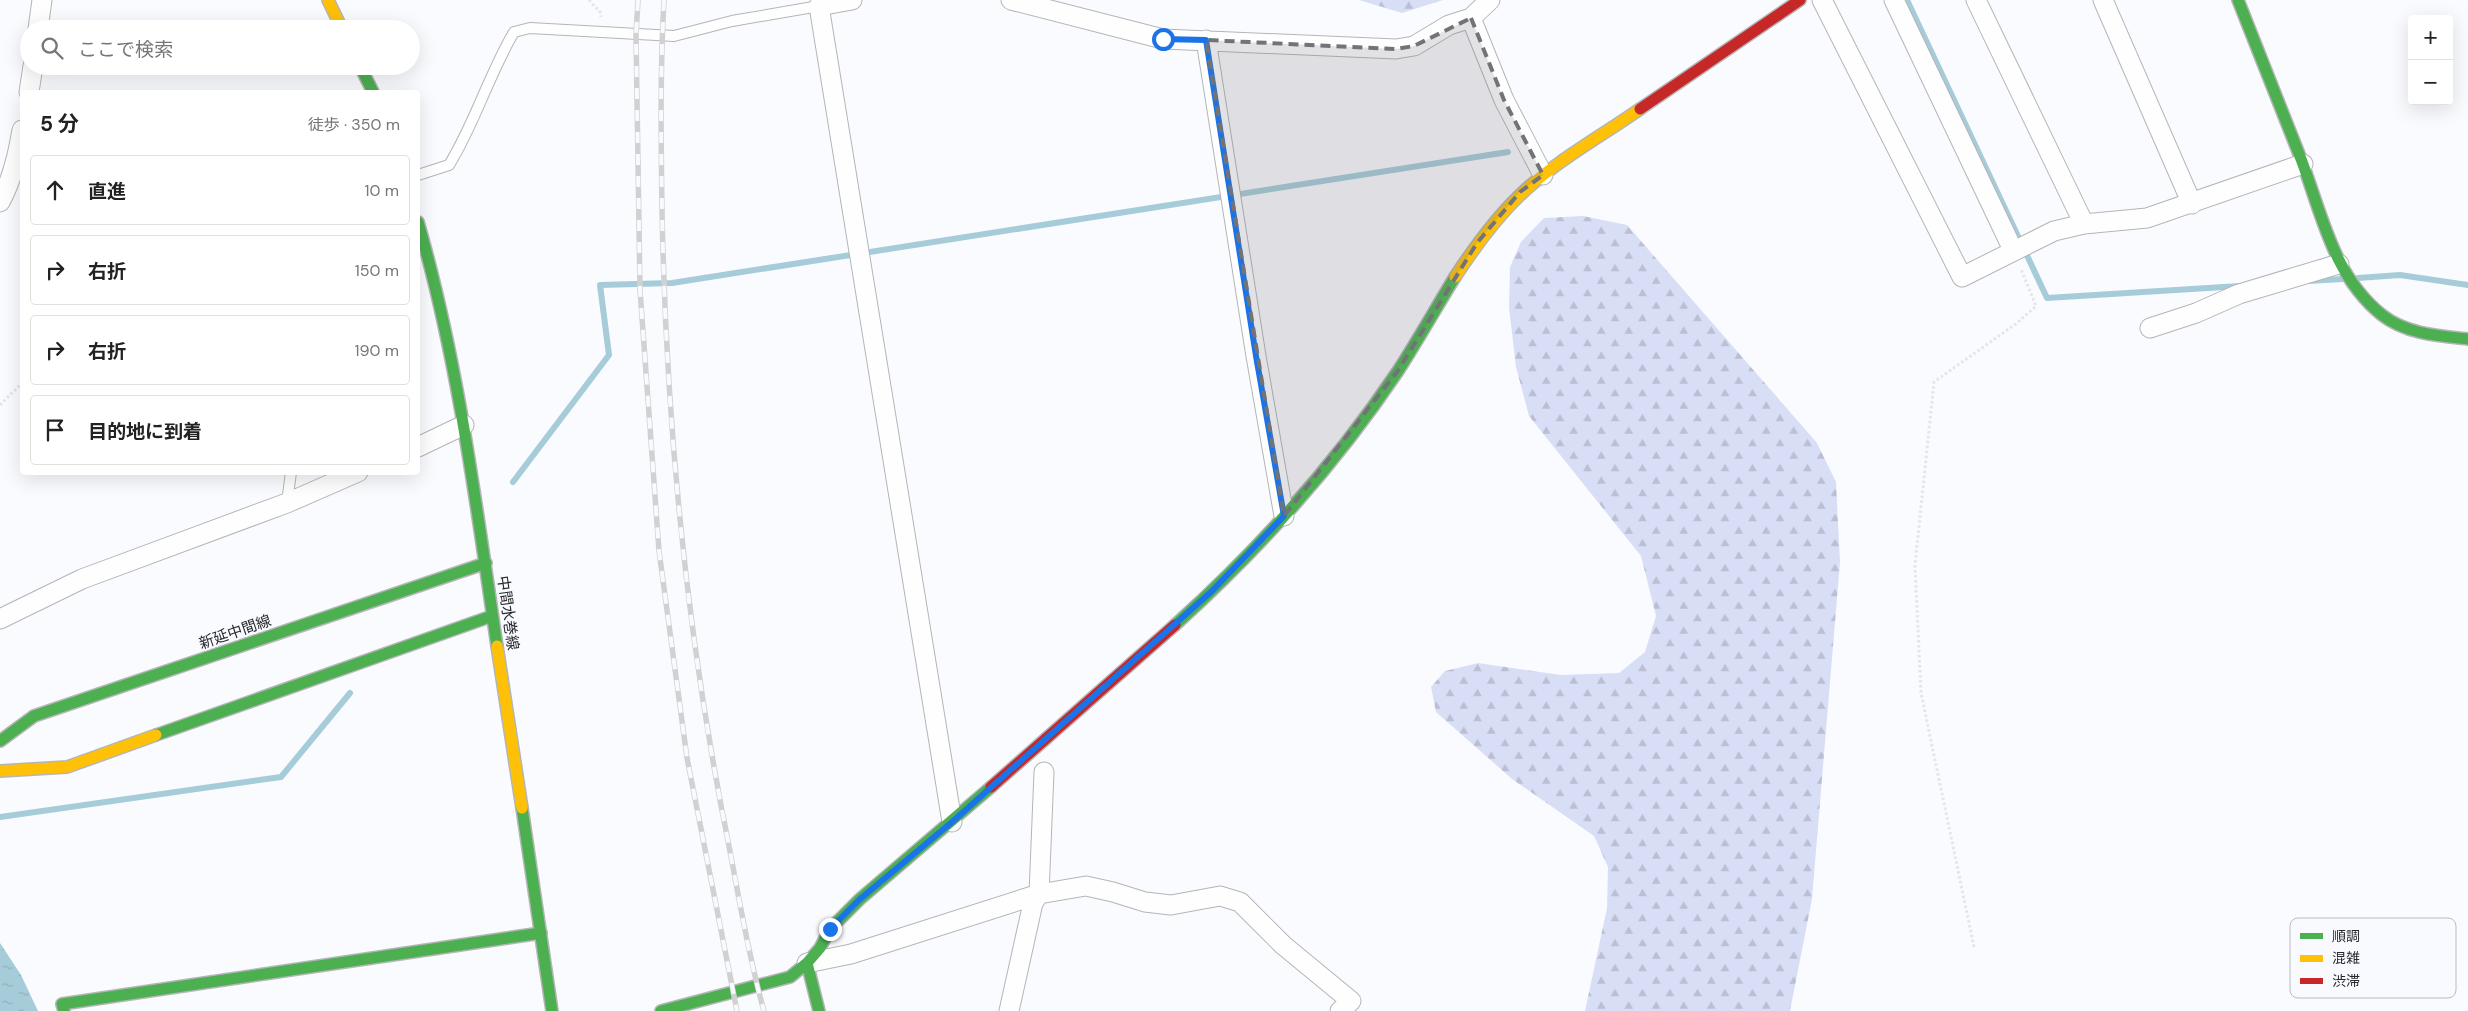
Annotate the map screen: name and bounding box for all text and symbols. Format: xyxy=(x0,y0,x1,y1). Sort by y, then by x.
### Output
map controls xyxy=(2408,15,2453,105)
button: + xyxy=(2408,15,2453,60)
search box xyxy=(20,20,420,75)
route start xyxy=(1152,28,1175,51)
icon: search xyxy=(38,34,66,62)
text: ここで検索 xyxy=(78,37,173,62)
button: − xyxy=(2408,60,2453,105)
text: 5 分 xyxy=(40,110,79,138)
text: 徒歩 · 350 m xyxy=(308,114,400,135)
icon: ahead xyxy=(41,176,69,204)
text: 直進 xyxy=(88,179,126,204)
text: 10 m xyxy=(365,180,399,201)
icon: right xyxy=(41,256,69,284)
text: 右折 xyxy=(88,259,126,284)
text: 150 m xyxy=(355,260,399,281)
icon: right xyxy=(41,336,69,364)
text: 右折 xyxy=(88,339,126,364)
text: 190 m xyxy=(355,340,399,361)
icon: arrive xyxy=(41,416,69,444)
text: 目的地に到着 xyxy=(88,419,202,444)
street label: 中間水巻線 xyxy=(493,574,523,652)
street label: 新延中間線 xyxy=(196,610,274,654)
route end xyxy=(819,918,842,941)
legend xyxy=(2290,918,2456,998)
text: 順調 xyxy=(2332,927,2360,945)
text: 混雑 xyxy=(2332,949,2360,967)
text: 渋滞 xyxy=(2332,972,2360,990)

